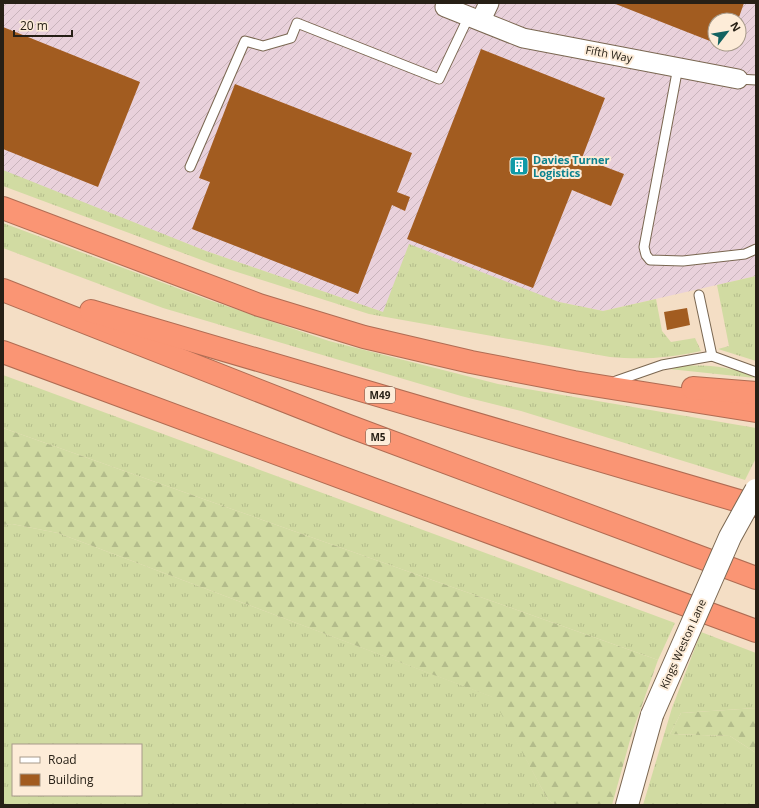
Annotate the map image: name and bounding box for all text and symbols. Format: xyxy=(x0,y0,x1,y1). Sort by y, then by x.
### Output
scale bar xyxy=(14,12,72,38)
north arrow xyxy=(707,12,747,52)
text: 20 m xyxy=(20,17,48,34)
text: N xyxy=(727,19,745,34)
street label: Fifth Way xyxy=(584,42,634,65)
place label: Davies Turner Logistics xyxy=(533,152,610,180)
building icon: Davies Turner Logistics xyxy=(508,155,530,177)
road number: M49 xyxy=(365,387,395,403)
road number: M5 xyxy=(366,429,390,445)
street label: Kings Weston Lane xyxy=(656,597,709,691)
legend xyxy=(12,744,142,796)
text: Road xyxy=(48,751,77,768)
text: Building xyxy=(48,771,94,788)

